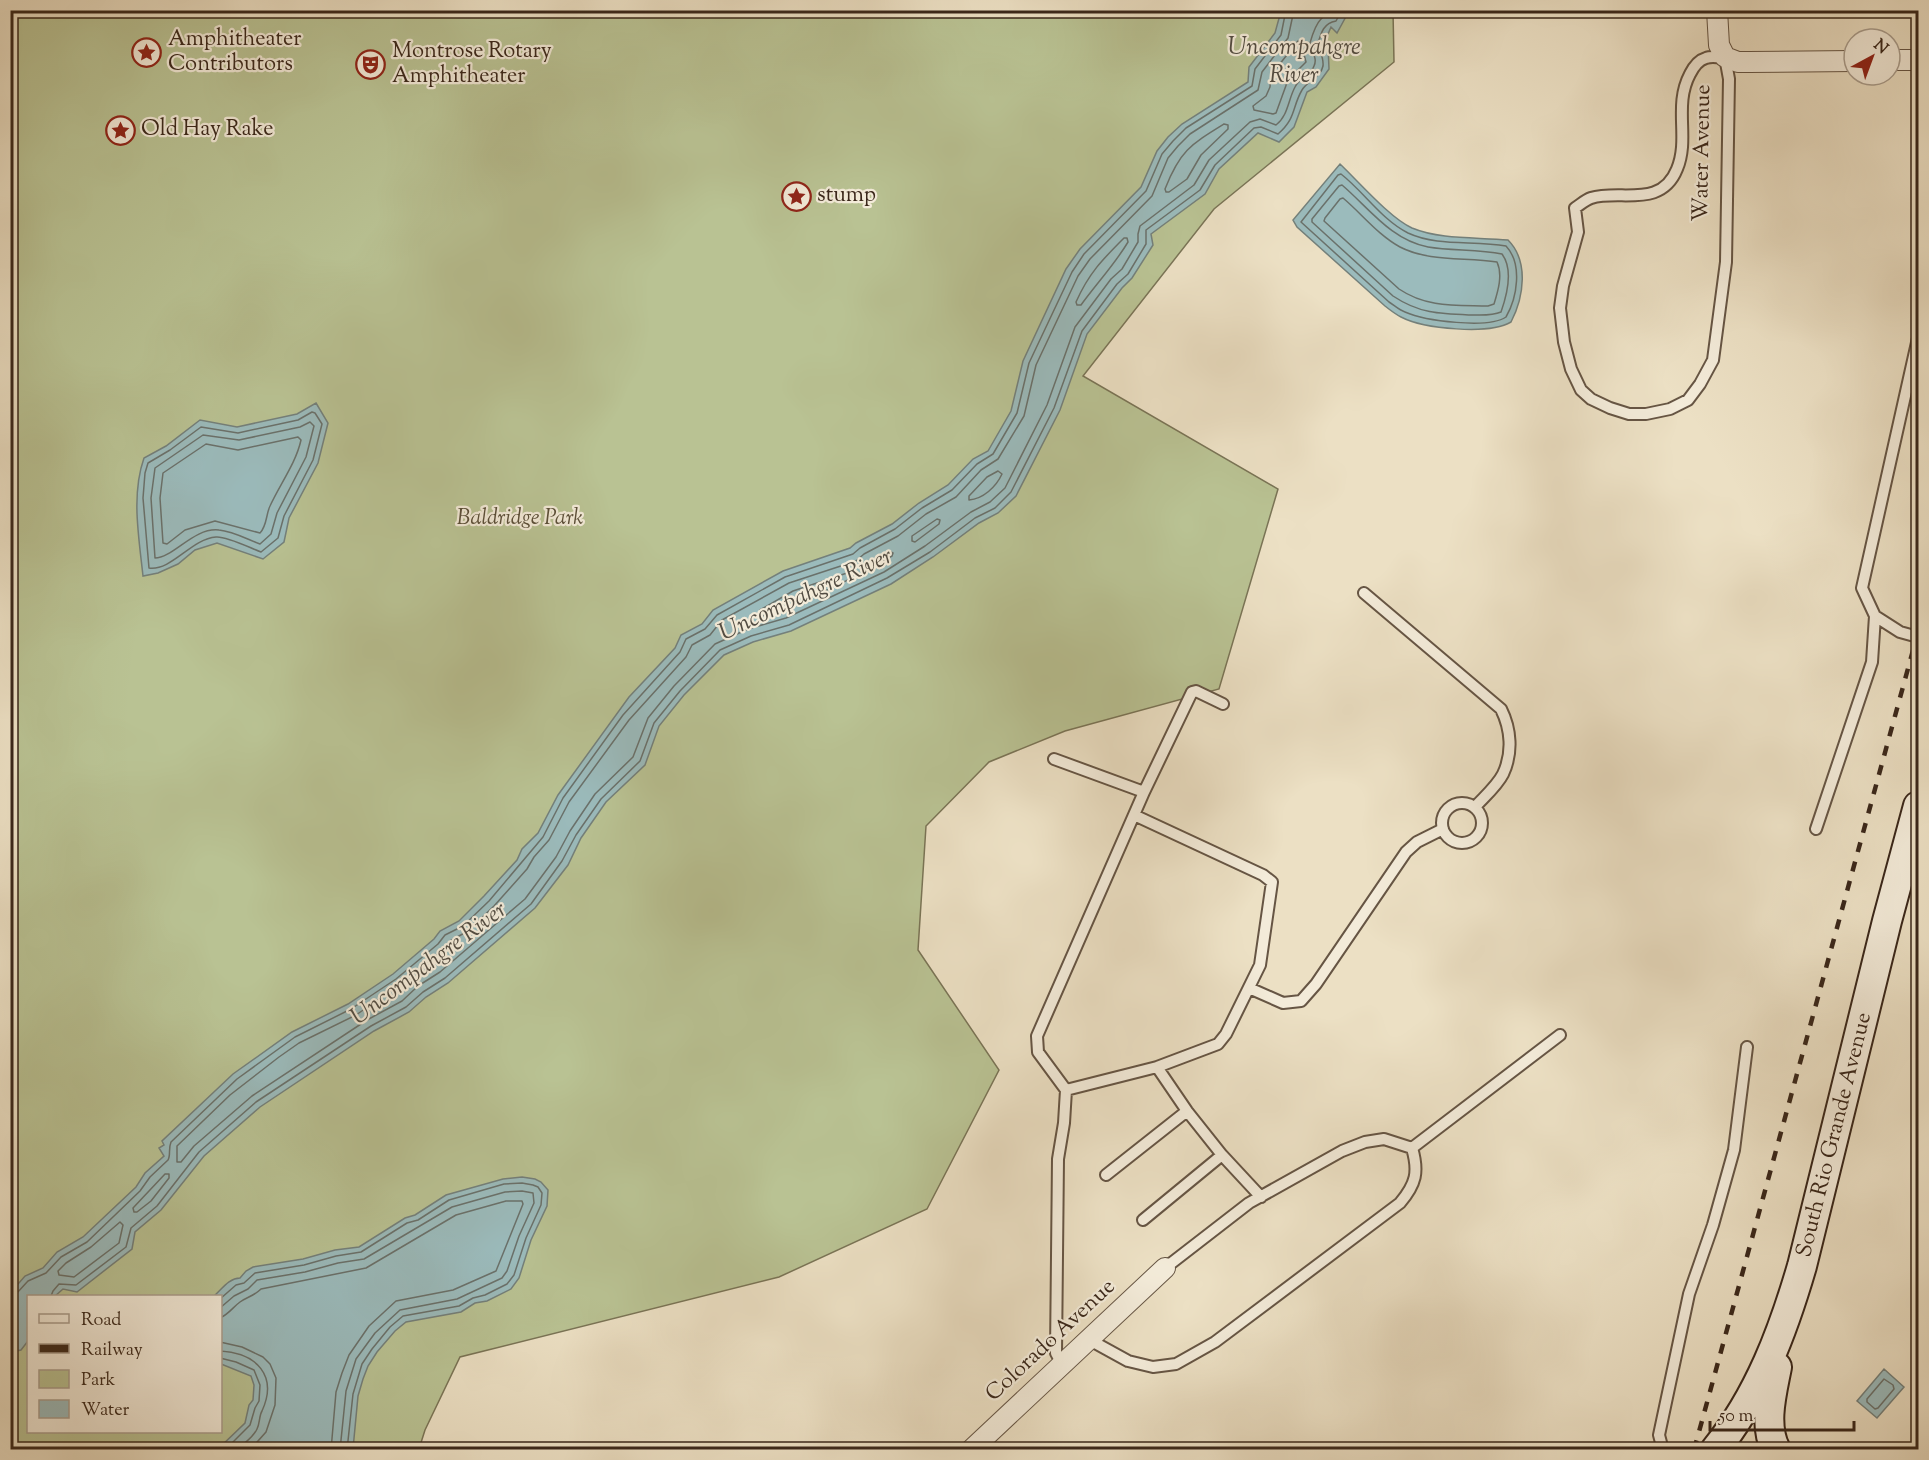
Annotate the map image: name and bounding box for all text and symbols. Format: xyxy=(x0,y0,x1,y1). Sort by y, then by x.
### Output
place label: Amphitheater Contributors xyxy=(168,24,301,81)
north arrow xyxy=(1842,27,1902,87)
water label: Uncompahgre River xyxy=(1227,31,1361,93)
text: N xyxy=(1868,35,1893,61)
place label: Montrose Rotary Amphitheater xyxy=(392,36,552,93)
place icon: Amphitheater Contributors xyxy=(131,37,163,69)
theatre icon: Montrose Rotary Amphitheater xyxy=(355,49,387,81)
street label: Water Avenue xyxy=(1686,84,1720,222)
place icon: Old Hay Rake xyxy=(104,114,136,146)
place label: Old Hay Rake xyxy=(141,114,273,146)
place icon: stump xyxy=(780,180,812,212)
place label: stump xyxy=(817,180,876,212)
park label: Baldridge Park xyxy=(457,503,583,535)
water label: Uncompahgre River xyxy=(714,540,899,650)
water label: Uncompahgre River xyxy=(344,894,515,1034)
street label: South Rio Grande Avenue xyxy=(1789,1009,1881,1261)
street label: Colorado Avenue xyxy=(979,1272,1123,1410)
legend xyxy=(27,1295,222,1433)
text: Road xyxy=(81,1308,121,1334)
text: Railway xyxy=(81,1338,143,1364)
text: Park xyxy=(81,1368,116,1394)
scale bar xyxy=(1710,1394,1854,1432)
text: Water xyxy=(81,1398,130,1424)
text: 50 m xyxy=(1718,1404,1754,1430)

